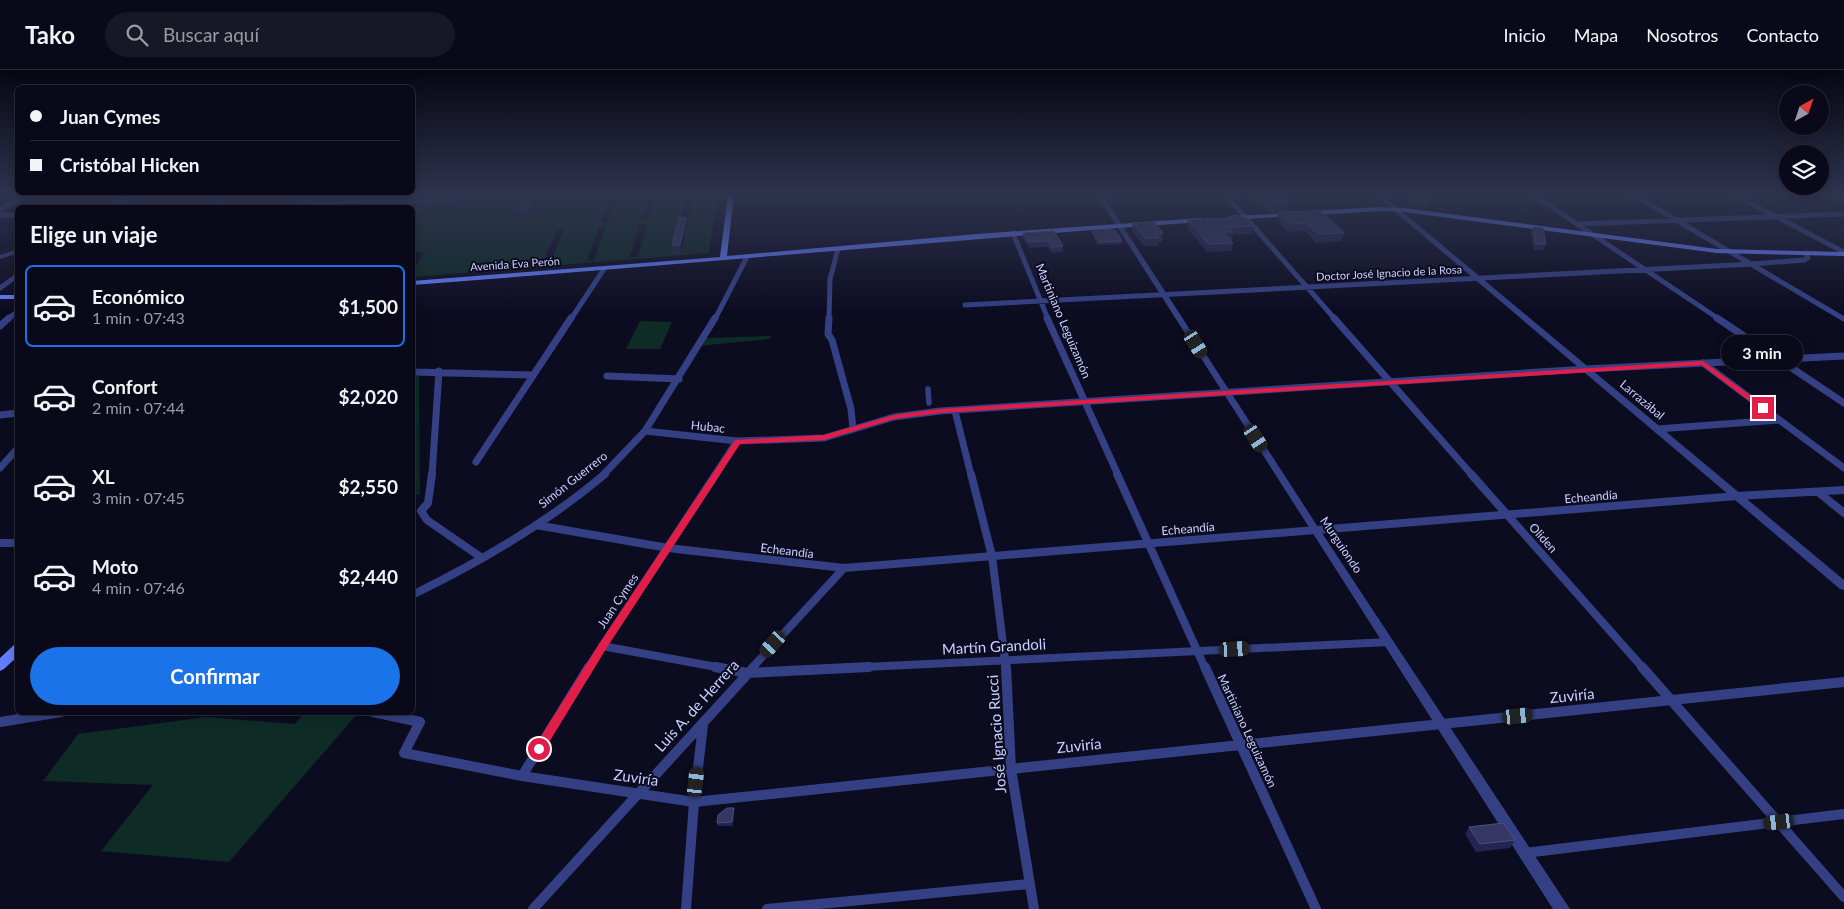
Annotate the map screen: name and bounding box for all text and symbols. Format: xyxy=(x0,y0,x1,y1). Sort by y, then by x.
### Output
search box xyxy=(105,12,455,57)
text: Tako xyxy=(25,20,75,49)
icon: search xyxy=(123,21,151,49)
text: Buscar aquí xyxy=(163,23,259,46)
text: Inicio xyxy=(1503,24,1546,46)
text: Mapa xyxy=(1574,24,1618,46)
text: Nosotros xyxy=(1646,24,1718,46)
text: Contacto xyxy=(1746,24,1819,46)
north arrow xyxy=(1779,85,1829,135)
map controls xyxy=(1779,85,1829,195)
text: Juan Cymes xyxy=(60,105,160,128)
button: layers xyxy=(1779,145,1829,195)
text: Cristóbal Hicken xyxy=(60,153,200,176)
text: Elige un viaje xyxy=(30,221,158,248)
street label: Avenida Eva Perón xyxy=(470,254,560,273)
street label: Martiniano Leguizamón xyxy=(1032,261,1094,381)
street label: Doctor José Ignacio de la Rosa xyxy=(1316,262,1462,283)
icon: car xyxy=(32,284,77,329)
text: Económico xyxy=(92,285,185,308)
text: $1,500 xyxy=(338,295,398,318)
text: 1 min · 07:43 xyxy=(92,308,185,327)
car xyxy=(1181,327,1210,361)
callout: 3 min xyxy=(1722,336,1804,370)
text: 3 min xyxy=(1742,343,1782,362)
icon: car xyxy=(32,374,77,419)
text: Confort xyxy=(92,375,157,398)
street label: Larrazábal xyxy=(1617,377,1668,423)
text: $2,020 xyxy=(338,385,398,408)
route end xyxy=(1752,397,1774,419)
text: 2 min · 07:44 xyxy=(92,398,185,417)
street label: Hubac xyxy=(690,417,726,436)
car xyxy=(1241,421,1270,455)
street label: Simón Guerrero xyxy=(535,448,610,511)
icon: car xyxy=(32,464,77,509)
text: XL xyxy=(92,465,115,488)
text: $2,550 xyxy=(338,475,398,498)
street label: Echeandía xyxy=(1564,487,1618,506)
text: 3 min · 07:45 xyxy=(92,488,185,507)
street label: Murguiondo xyxy=(1317,514,1366,576)
street label: Echeandía xyxy=(1161,519,1215,538)
street label: Oliden xyxy=(1526,520,1561,556)
street label: Echeandía xyxy=(760,540,815,561)
icon: car xyxy=(32,554,77,599)
text: Moto xyxy=(92,555,138,578)
text: $2,440 xyxy=(338,565,398,588)
street label: Juan Cymes xyxy=(594,571,641,631)
text: 4 min · 07:46 xyxy=(92,578,185,597)
car xyxy=(757,628,788,660)
street label: Martín Grandoli xyxy=(941,634,1046,658)
car xyxy=(1219,641,1250,657)
button: Confirmar xyxy=(30,647,400,705)
street label: Luis A. de Herrera xyxy=(650,656,742,755)
street label: Martiniano Leguizamón xyxy=(1215,672,1280,790)
street label: José Ignacio Rucci xyxy=(983,674,1009,794)
street label: Zuviría xyxy=(1549,684,1595,706)
car xyxy=(1502,707,1533,725)
street label: Zuviría xyxy=(1056,734,1102,756)
route start xyxy=(528,738,550,760)
street label: Zuviría xyxy=(613,765,660,789)
car xyxy=(686,766,705,798)
car xyxy=(1763,813,1794,831)

